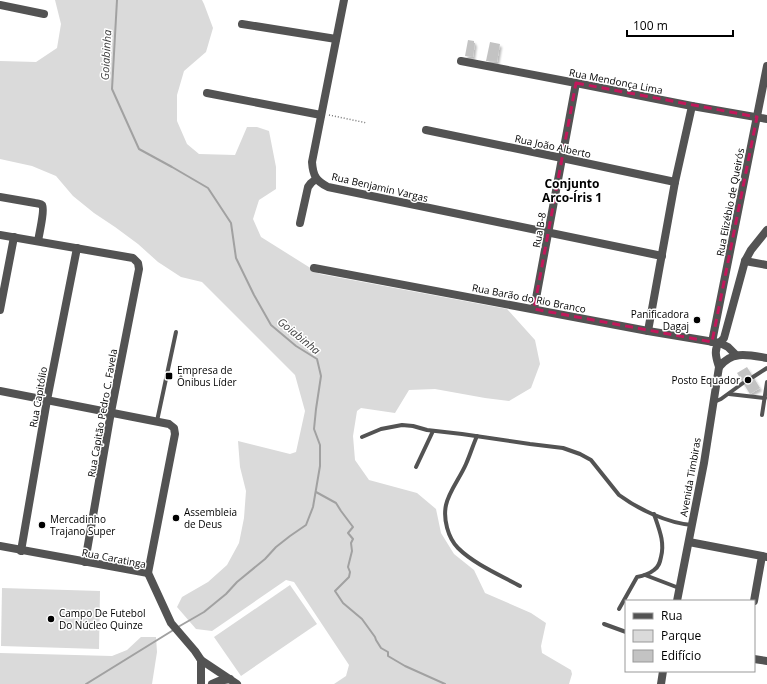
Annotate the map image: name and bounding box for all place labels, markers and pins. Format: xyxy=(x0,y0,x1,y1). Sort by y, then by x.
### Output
place label: Panificadora Dagaj xyxy=(631,307,689,333)
marker: Panificadora Dagaj xyxy=(692,315,702,325)
place label: Empresa de Ônibus Líder xyxy=(177,363,237,389)
marker: Empresa de Ônibus Líder xyxy=(164,371,174,381)
place label: Posto Equador xyxy=(671,373,740,387)
marker: Posto Equador xyxy=(743,375,753,385)
place label: Assembleia de Deus xyxy=(184,505,237,531)
place label: Mercadinho Trajano Super xyxy=(50,512,115,538)
marker: Assembleia de Deus xyxy=(171,513,181,523)
marker: Mercadinho Trajano Super xyxy=(37,520,47,530)
place label: Campo De Futebol Do Núcleo Quinze xyxy=(59,606,145,632)
marker: Campo De Futebol Do Núcleo Quinze xyxy=(46,614,56,624)

